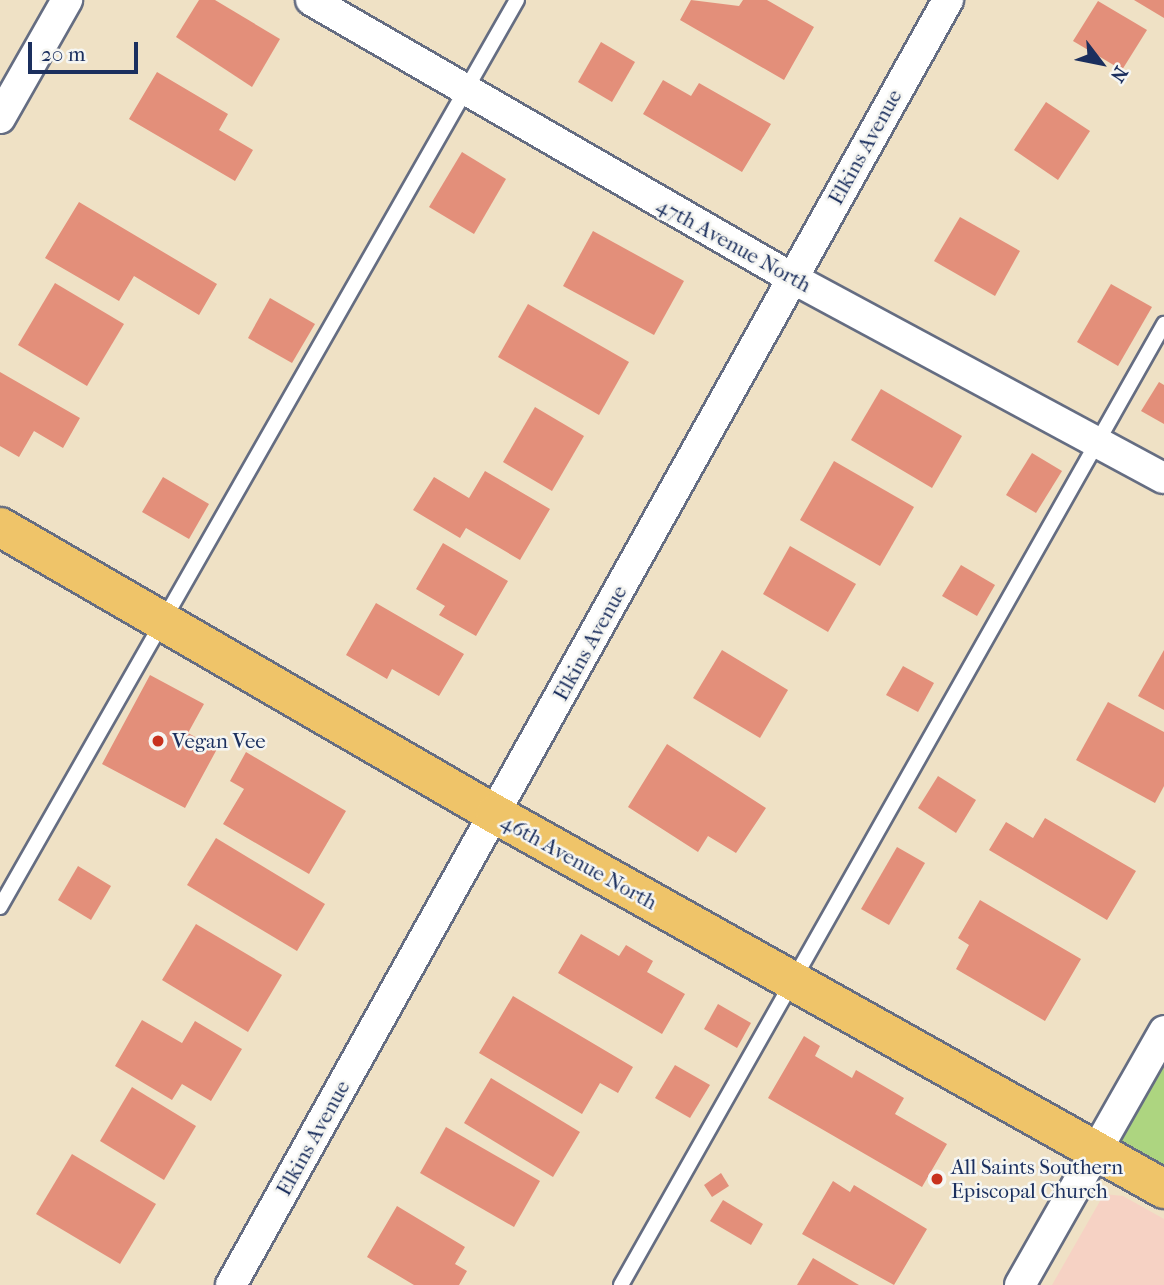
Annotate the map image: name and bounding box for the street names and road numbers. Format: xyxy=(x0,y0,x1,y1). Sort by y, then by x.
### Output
street label: Elkins Avenue xyxy=(823,85,907,209)
street label: 47th Avenue North xyxy=(653,192,815,298)
street label: Elkins Avenue xyxy=(548,581,632,705)
street label: 46th Avenue North xyxy=(497,809,661,915)
street label: Elkins Avenue xyxy=(271,1076,355,1200)

